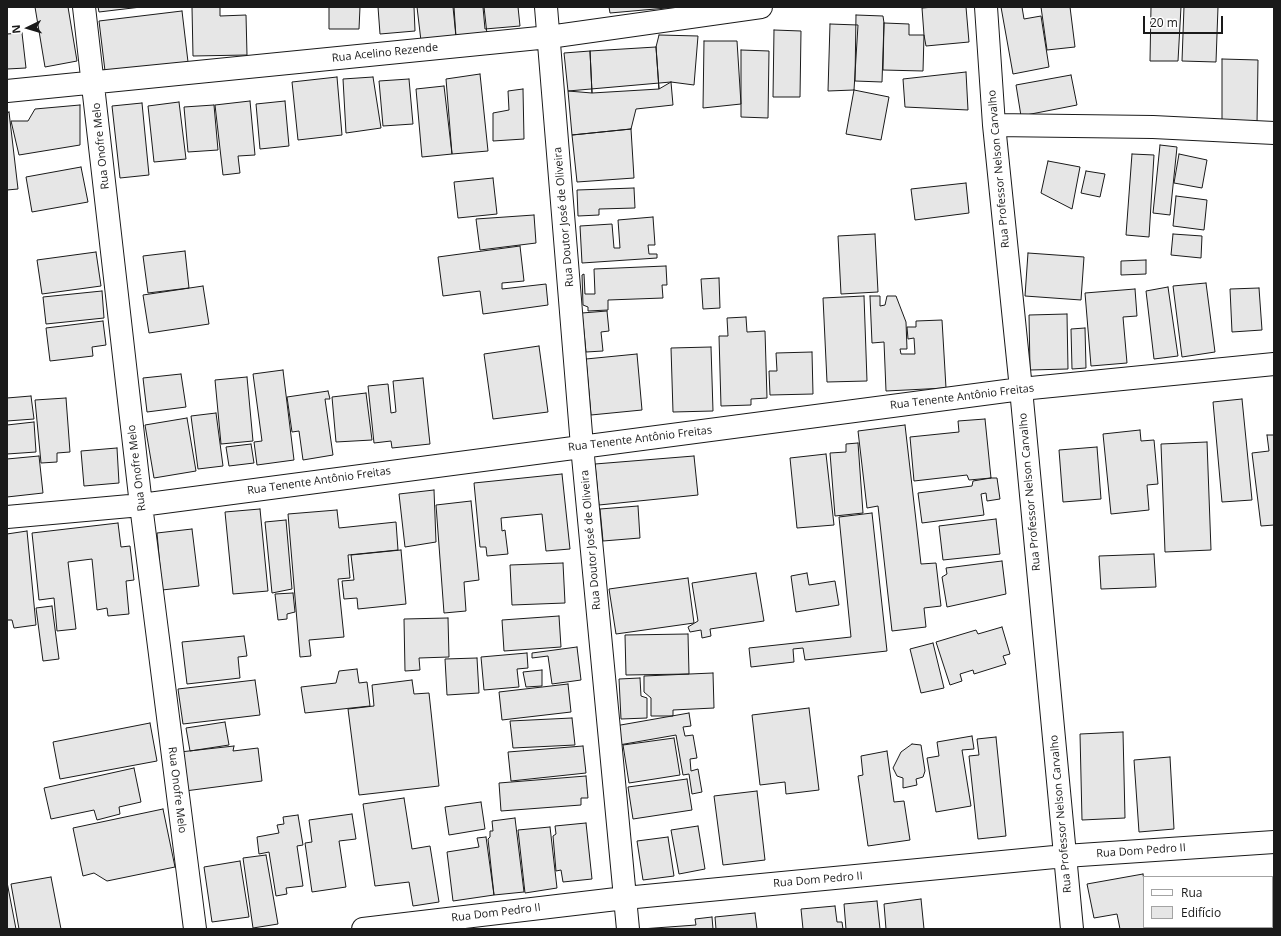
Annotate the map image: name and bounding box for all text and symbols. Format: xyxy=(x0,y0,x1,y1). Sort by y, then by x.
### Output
north arrow xyxy=(8,8,48,48)
scale bar xyxy=(1145,8,1225,34)
text: 20 m xyxy=(1150,14,1178,31)
text: N xyxy=(8,24,23,34)
street label: Rua Acelino Rezende xyxy=(331,41,439,65)
street label: Rua Professor Nelson Carvalho xyxy=(986,89,1012,249)
street label: Rua Onofre Melo xyxy=(90,102,112,190)
street label: Rua Doutor José de Oliveira xyxy=(551,146,577,288)
street label: Rua Tenente Antônio Freitas xyxy=(889,382,1035,412)
street label: Rua Professor Nelson Carvalho xyxy=(1017,412,1043,572)
street label: Rua Onofre Melo xyxy=(125,424,149,512)
street label: Rua Tenente Antônio Freitas xyxy=(567,424,713,454)
street label: Rua Tenente Antônio Freitas xyxy=(246,464,392,498)
street label: Rua Doutor José de Oliveira xyxy=(578,469,604,611)
street label: Rua Professor Nelson Carvalho xyxy=(1048,734,1074,894)
street label: Rua Onofre Melo xyxy=(165,746,189,834)
street label: Rua Dom Pedro II xyxy=(1096,841,1186,861)
street label: Rua Dom Pedro II xyxy=(773,870,863,890)
legend xyxy=(1143,876,1273,928)
text: Rua xyxy=(1181,884,1202,901)
street label: Rua Dom Pedro II xyxy=(451,901,541,925)
text: Edifício xyxy=(1181,904,1221,921)

